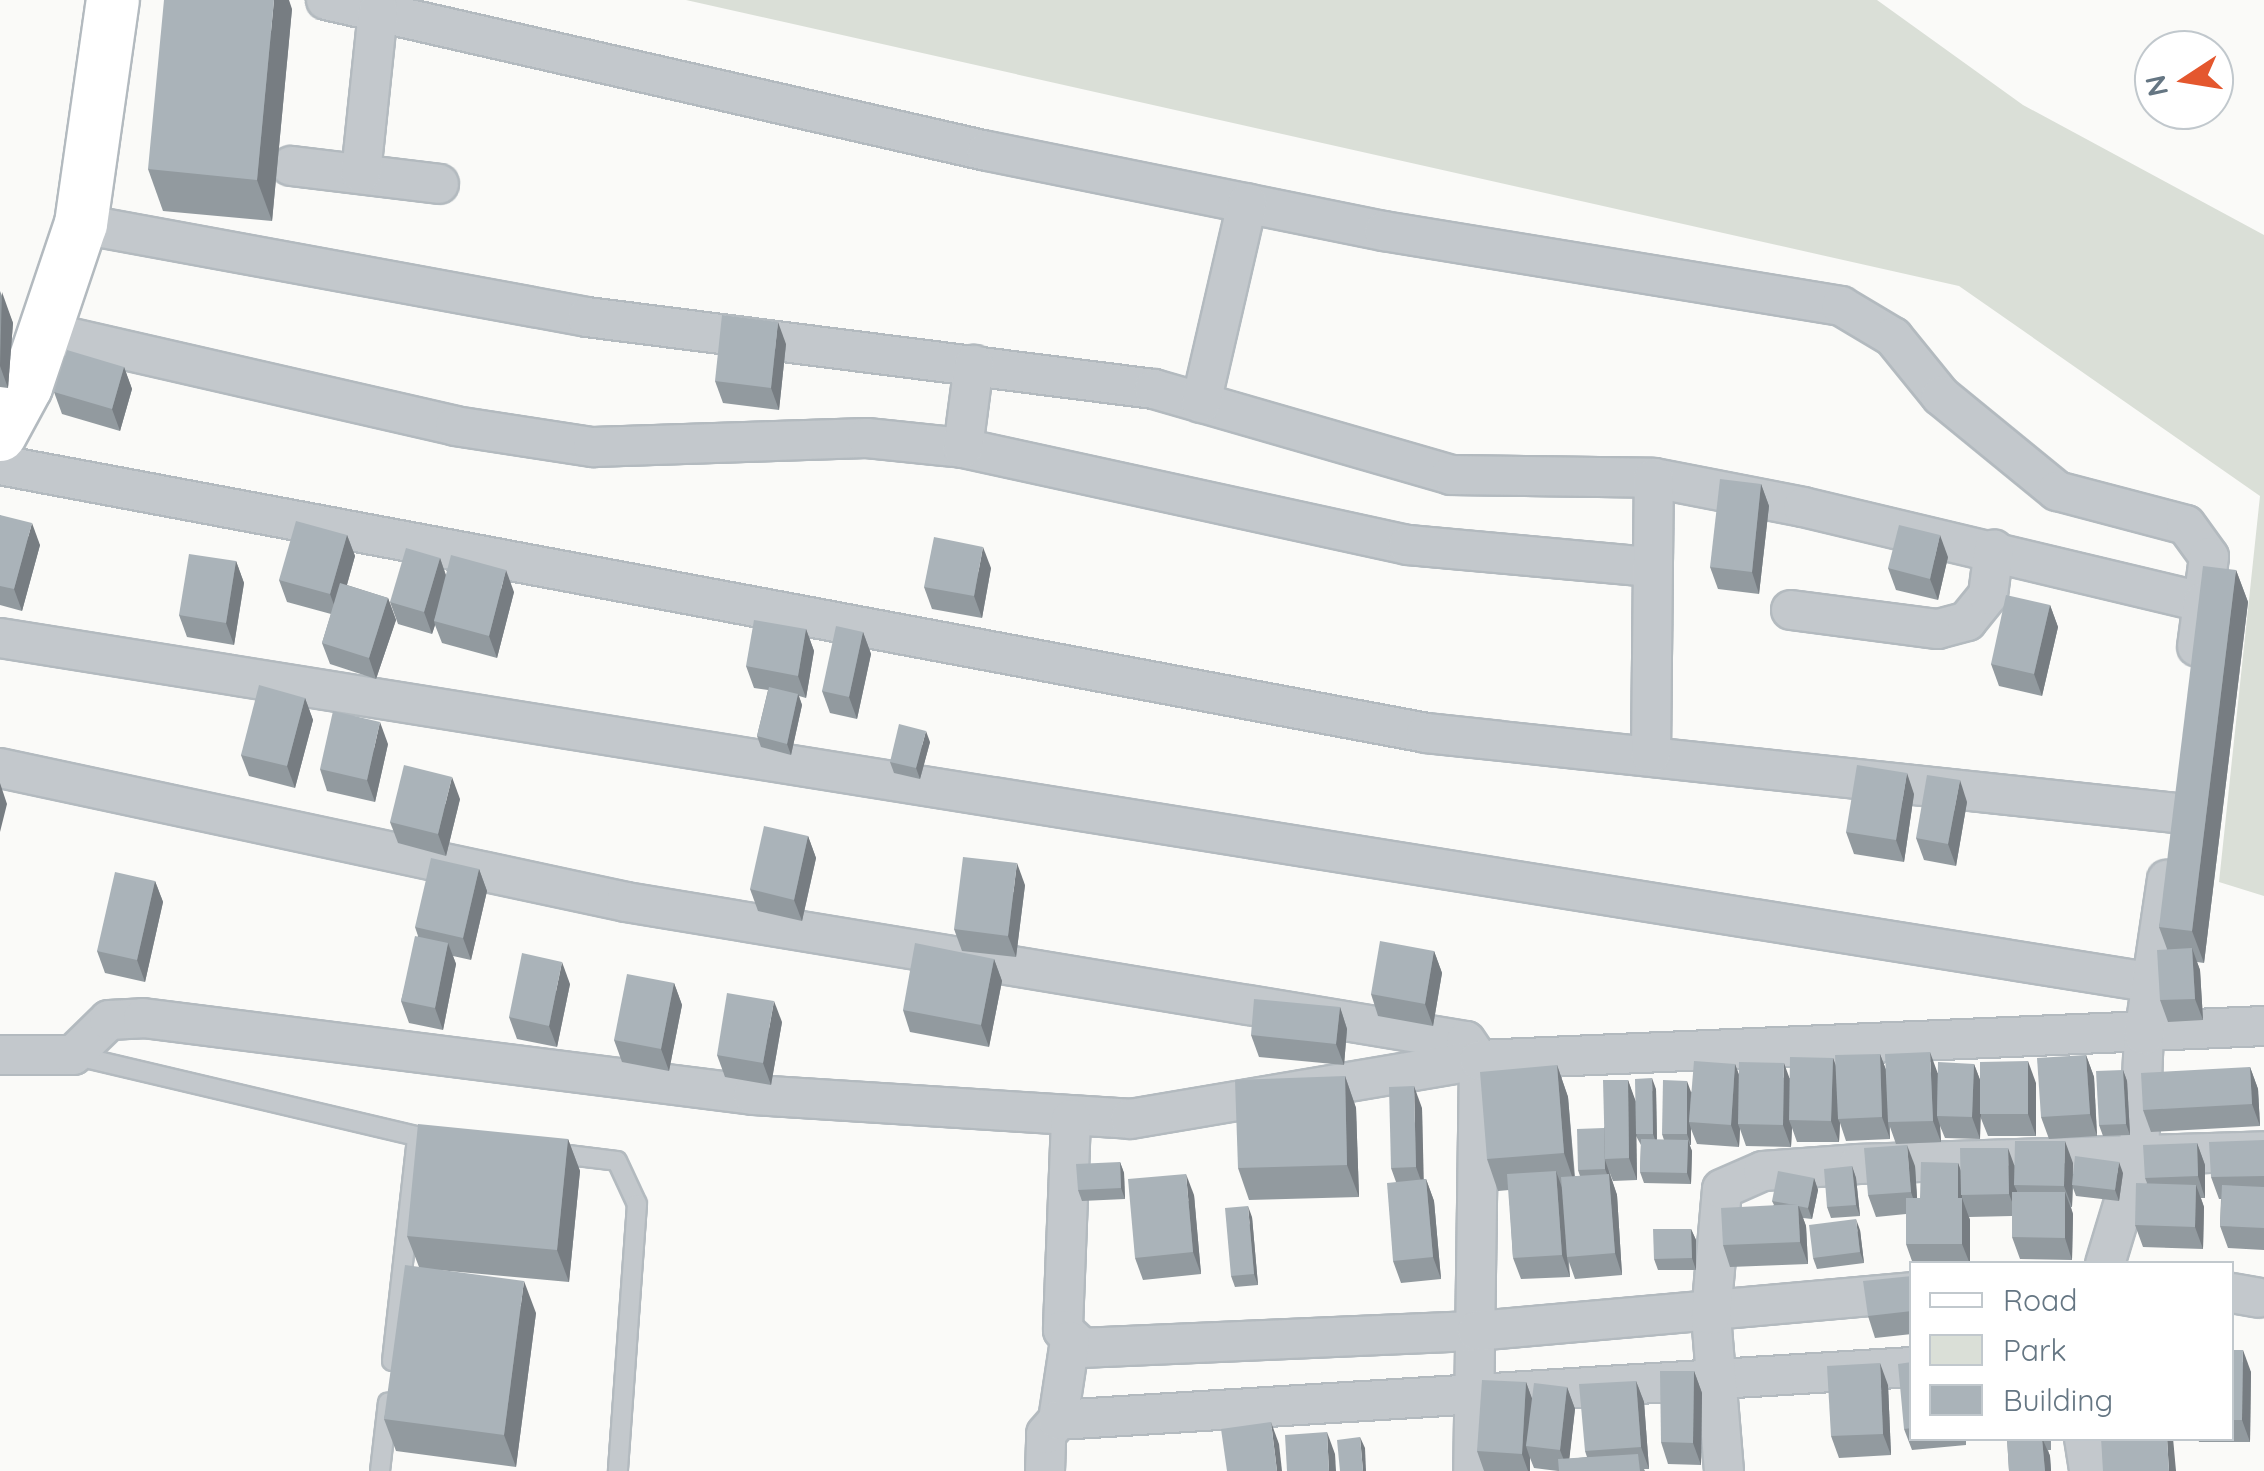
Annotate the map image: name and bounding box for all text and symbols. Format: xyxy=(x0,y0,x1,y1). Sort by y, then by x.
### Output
north arrow xyxy=(2134,30,2234,130)
text: N xyxy=(2137,72,2175,100)
legend xyxy=(1909,1261,2234,1441)
text: Road xyxy=(2003,1281,2077,1319)
text: Park xyxy=(2003,1331,2067,1369)
text: Building xyxy=(2003,1381,2113,1419)

